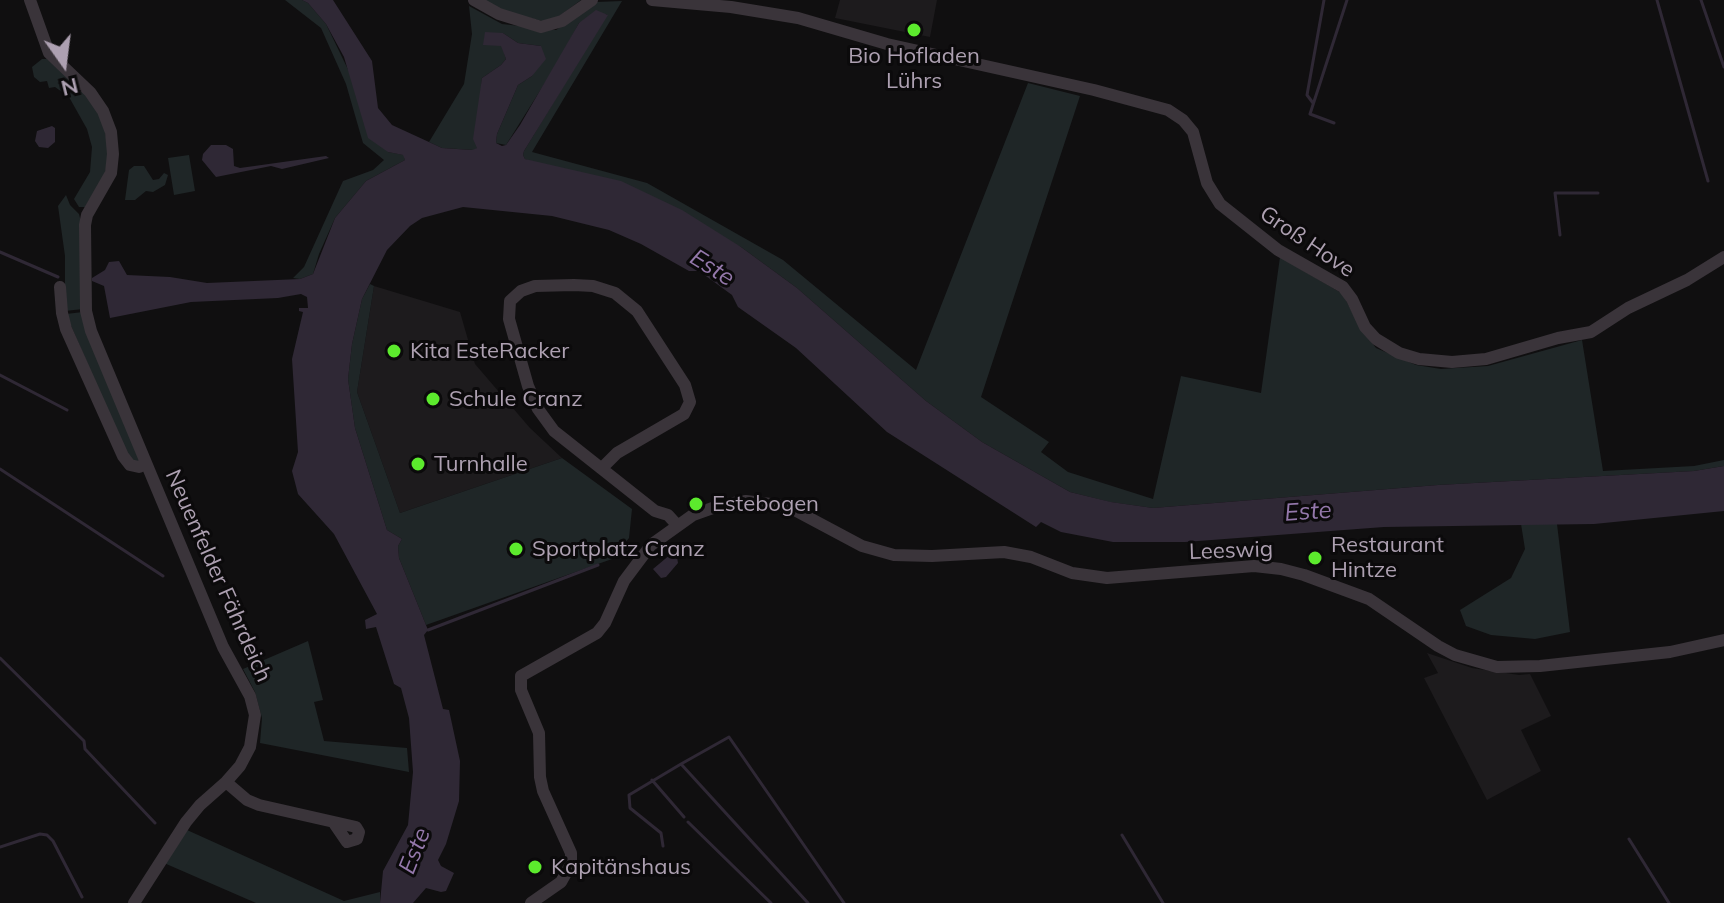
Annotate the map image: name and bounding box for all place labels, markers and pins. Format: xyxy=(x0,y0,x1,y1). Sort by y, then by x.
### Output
marker: Bio Hofladen Lührs xyxy=(905,21,923,39)
place label: Bio Hofladen Lührs xyxy=(848,43,980,94)
place label: Kita EsteRacker xyxy=(410,338,569,364)
marker: Kita EsteRacker xyxy=(385,342,403,360)
place label: Schule Cranz xyxy=(449,386,583,412)
marker: Schule Cranz xyxy=(424,390,442,408)
place label: Turnhalle xyxy=(434,451,528,477)
marker: Turnhalle xyxy=(409,455,427,473)
place label: Estebogen xyxy=(712,491,819,517)
marker: Estebogen xyxy=(687,495,705,513)
place label: Restaurant Hintze xyxy=(1331,532,1444,584)
place label: Sportplatz Cranz xyxy=(532,536,705,562)
marker: Sportplatz Cranz xyxy=(507,540,525,558)
marker: Restaurant Hintze xyxy=(1306,549,1324,567)
place label: Kapitänshaus xyxy=(551,854,691,880)
marker: Kapitänshaus xyxy=(526,858,544,876)

